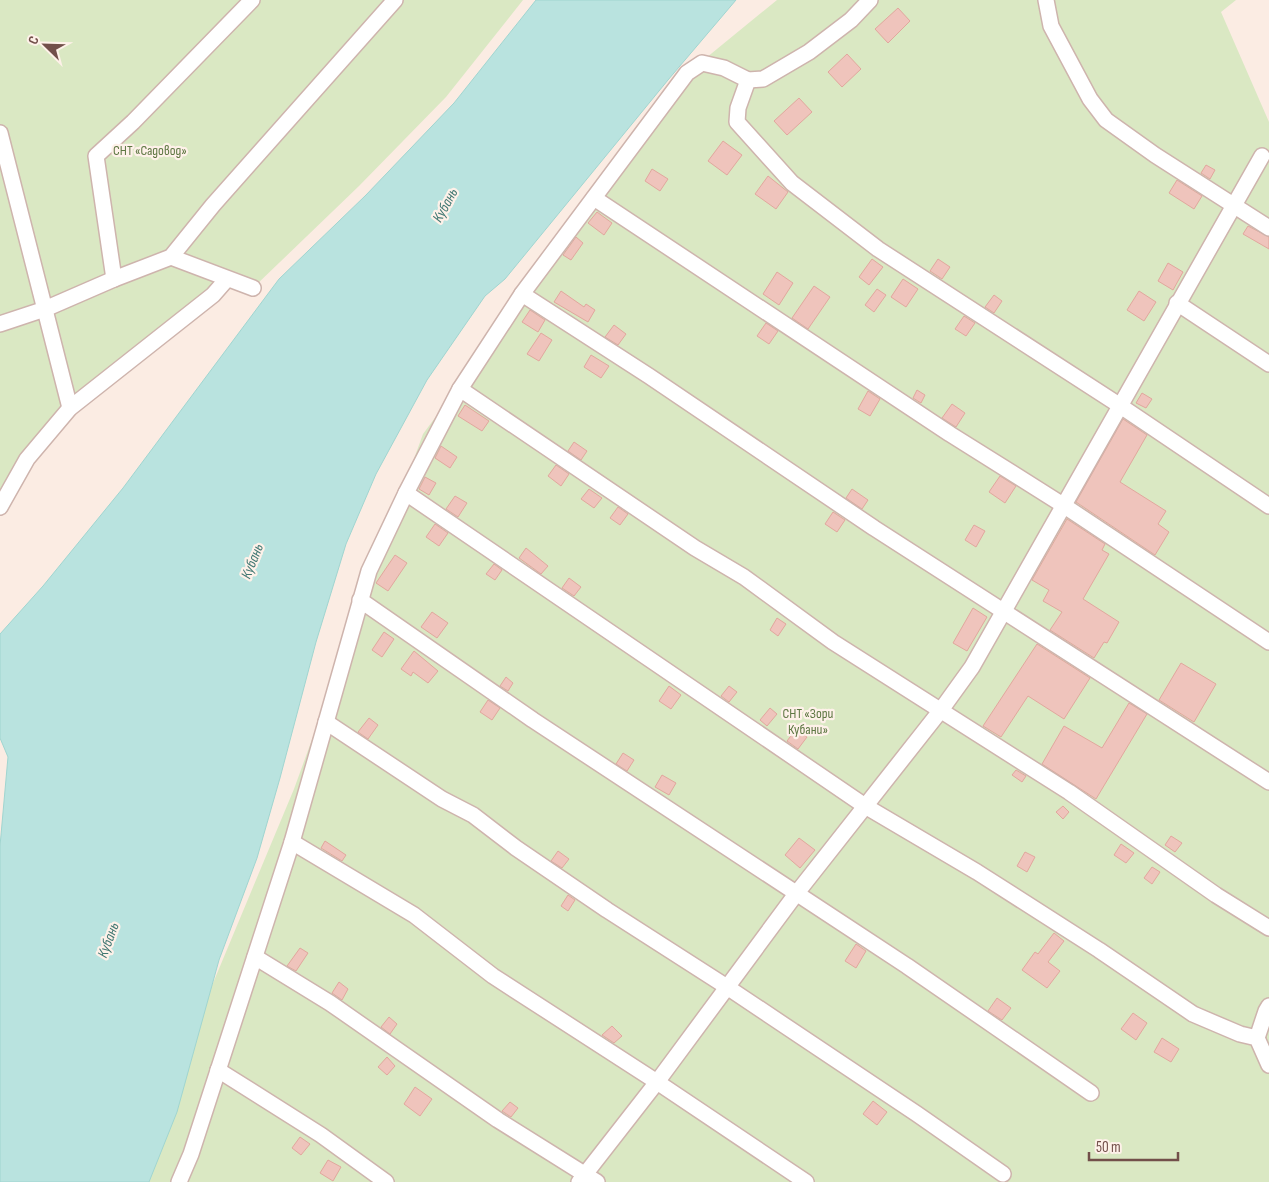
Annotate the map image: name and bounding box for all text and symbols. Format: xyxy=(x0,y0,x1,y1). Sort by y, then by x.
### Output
north arrow xyxy=(20,20,70,70)
text: С xyxy=(24,33,43,47)
park label: СНТ «Садовод» xyxy=(113,142,187,159)
water label: Кубань xyxy=(428,185,463,226)
water label: Кубань xyxy=(237,541,268,582)
park label: СНТ «Зори Кубани» xyxy=(783,705,834,738)
water label: Кубань xyxy=(93,920,124,960)
scale bar xyxy=(1089,1130,1178,1162)
text: 50 m xyxy=(1096,1138,1121,1157)

